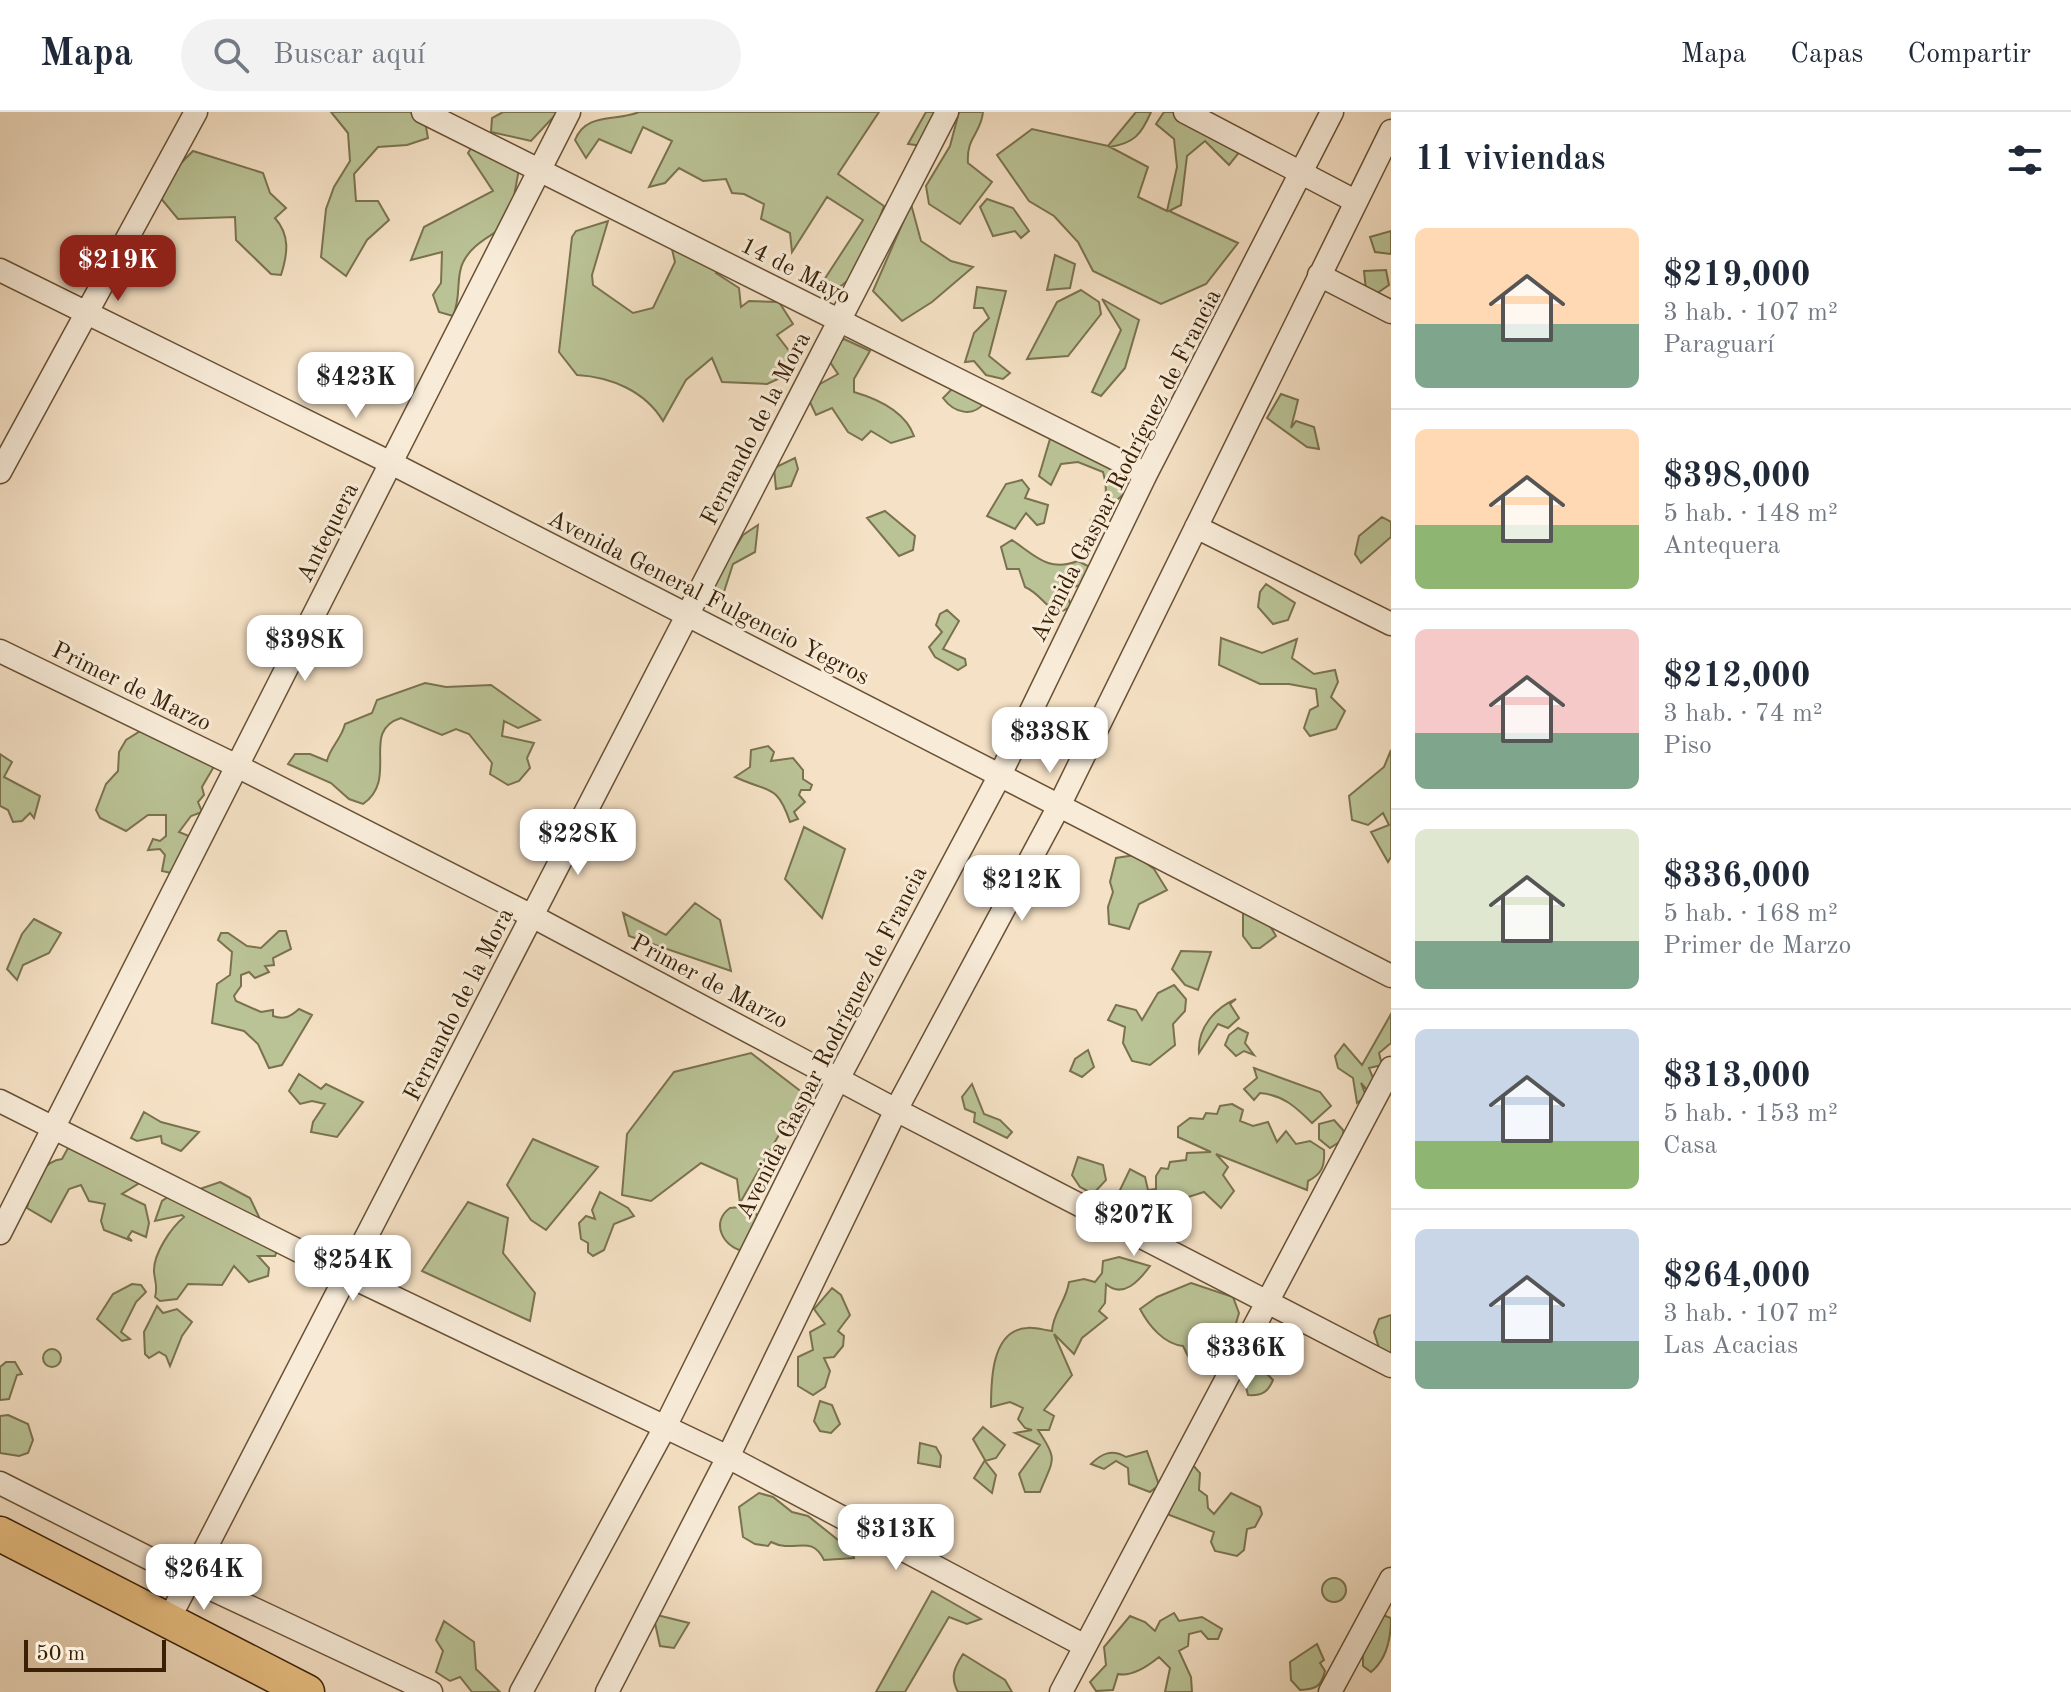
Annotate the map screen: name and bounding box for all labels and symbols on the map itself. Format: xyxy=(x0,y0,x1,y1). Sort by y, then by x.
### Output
street label: 14 de Mayo xyxy=(736,234,854,310)
pin: $219K xyxy=(62,235,174,303)
street label: Avenida Gaspar Rodríguez de Francia xyxy=(1027,286,1227,646)
street label: Fernando de la Mora xyxy=(698,328,816,529)
pin: $423K xyxy=(300,352,412,420)
street label: Antequera xyxy=(293,479,364,587)
street label: Avenida General Fulgencio Yegros xyxy=(544,507,873,691)
pin: $398K xyxy=(249,615,361,683)
street label: Primer de Marzo xyxy=(48,639,215,737)
pin: $338K xyxy=(994,707,1106,775)
pin: $228K xyxy=(522,809,634,877)
pin: $212K xyxy=(966,855,1078,923)
street label: Avenida Gaspar Rodríguez de Francia xyxy=(733,863,933,1223)
street label: Fernando de la Mora xyxy=(401,904,519,1105)
street label: Primer de Marzo xyxy=(627,931,791,1034)
pin: $207K xyxy=(1078,1190,1190,1258)
pin: $254K xyxy=(297,1235,409,1303)
pin: $336K xyxy=(1190,1323,1302,1391)
pin: $313K xyxy=(840,1504,952,1572)
pin: $264K xyxy=(148,1544,260,1612)
scale bar xyxy=(24,1636,166,1672)

